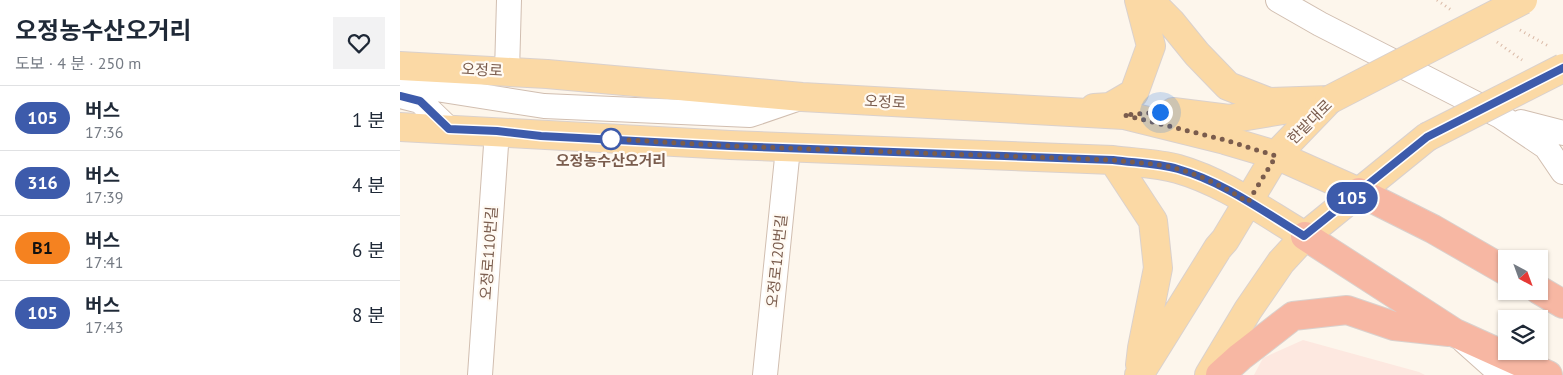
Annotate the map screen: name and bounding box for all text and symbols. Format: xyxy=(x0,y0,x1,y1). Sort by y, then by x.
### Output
text: 오정농수산오거리 xyxy=(15,15,192,46)
button: heart xyxy=(333,17,385,69)
text: 도보 · 4 분 · 250 m xyxy=(15,53,141,73)
street label: 오정로 xyxy=(461,59,503,80)
street label: 오정로 xyxy=(864,91,906,112)
street label: 한밭대로 xyxy=(1283,95,1336,148)
text: 버스 xyxy=(85,98,120,122)
your location xyxy=(1148,100,1173,125)
text: 105 xyxy=(27,106,58,129)
text: 1 분 xyxy=(352,108,385,132)
text: 17:36 xyxy=(85,122,123,142)
marker: 오정농수산오거리 xyxy=(600,128,622,150)
place label: 오정농수산오거리 xyxy=(556,151,666,170)
text: 버스 xyxy=(85,163,120,187)
text: 316 xyxy=(27,171,58,194)
text: 4 분 xyxy=(352,173,385,197)
line badge: 105 xyxy=(1323,182,1381,214)
text: 105 xyxy=(1337,186,1367,209)
text: 17:39 xyxy=(85,187,123,207)
street label: 오정로110번길 xyxy=(476,206,501,300)
street label: 오정로120번길 xyxy=(762,213,791,308)
text: 버스 xyxy=(85,228,120,252)
text: B1 xyxy=(32,236,53,259)
text: 6 분 xyxy=(352,238,385,262)
north arrow xyxy=(1498,250,1548,300)
map controls xyxy=(1498,250,1548,360)
text: 17:41 xyxy=(85,252,123,272)
text: 버스 xyxy=(85,293,120,317)
text: 105 xyxy=(27,301,58,324)
text: 8 분 xyxy=(352,303,385,327)
button: layers xyxy=(1498,310,1548,360)
text: 17:43 xyxy=(85,317,123,337)

